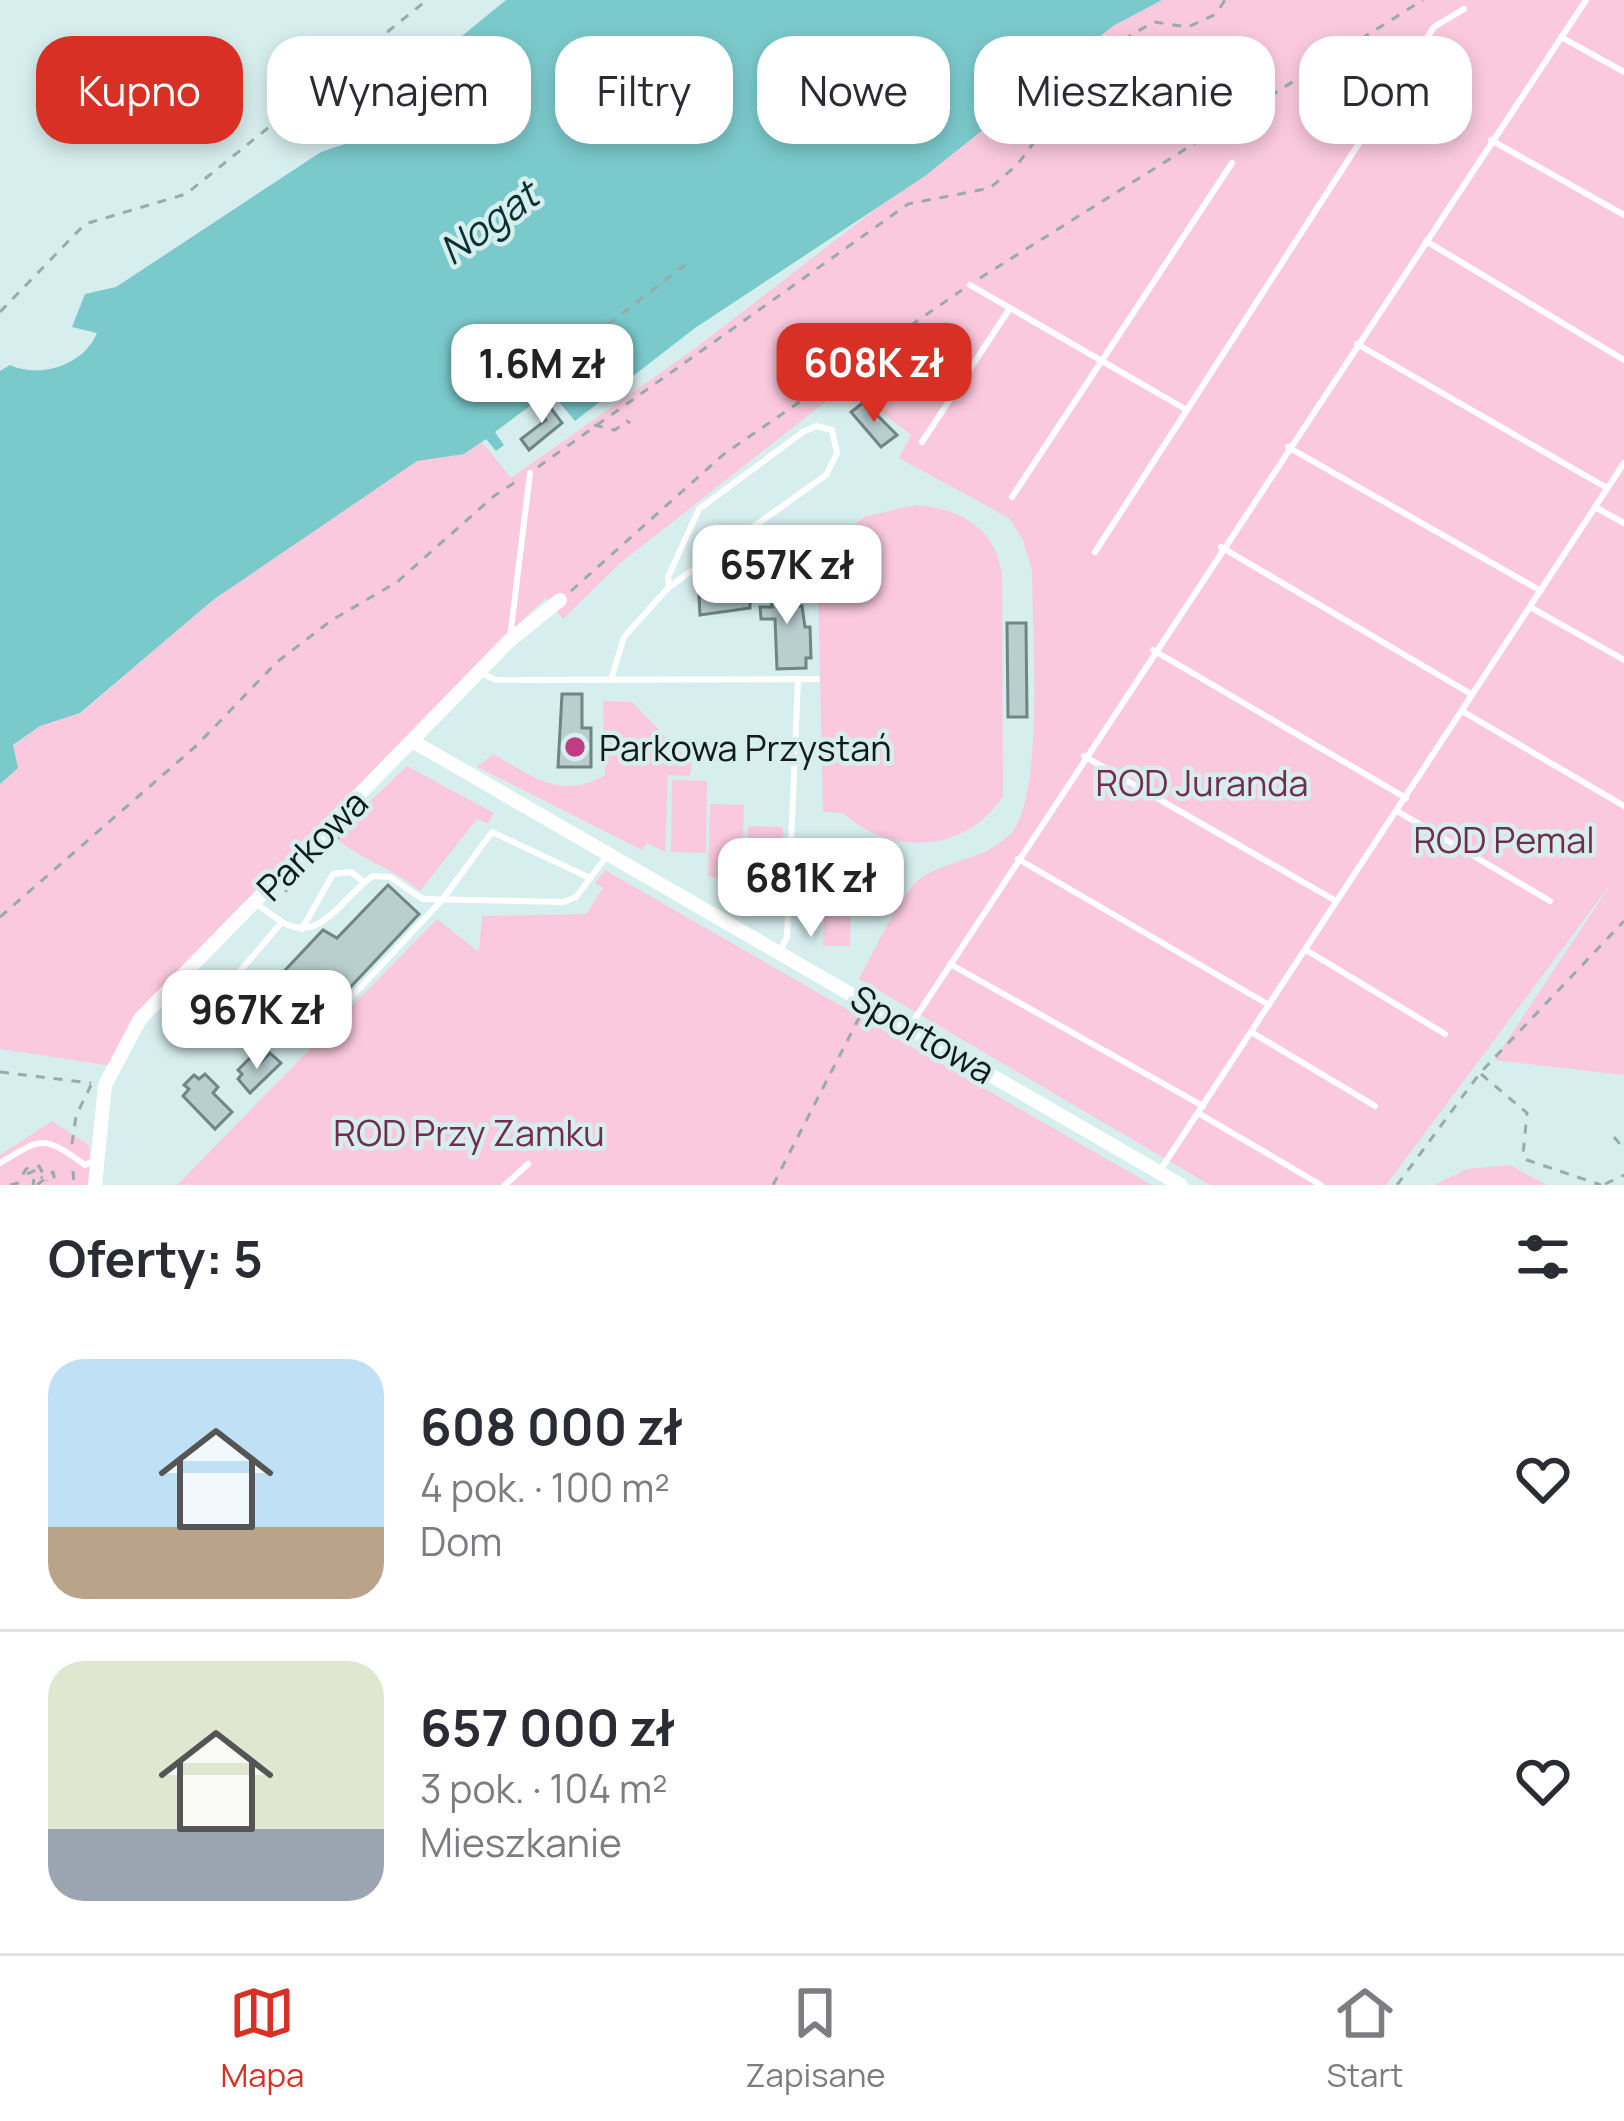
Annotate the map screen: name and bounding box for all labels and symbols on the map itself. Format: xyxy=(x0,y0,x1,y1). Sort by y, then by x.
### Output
water label: Nogat xyxy=(428,165,552,276)
pin: 608K zł xyxy=(763,323,985,425)
pin: 1.6M zł xyxy=(431,324,653,426)
pin: 657K zł xyxy=(676,525,898,627)
place label: Parkowa Przystań xyxy=(599,723,892,772)
marker: Parkowa Przystań xyxy=(562,734,588,760)
park label: ROD Juranda xyxy=(1095,758,1309,807)
street label: Parkowa xyxy=(246,779,378,911)
park label: ROD Pemal xyxy=(1413,815,1595,864)
pin: 681K zł xyxy=(700,838,922,940)
pin: 967K zł xyxy=(146,970,368,1072)
street label: Sportowa xyxy=(842,973,1004,1095)
park label: ROD Przy Zamku xyxy=(333,1108,605,1157)

